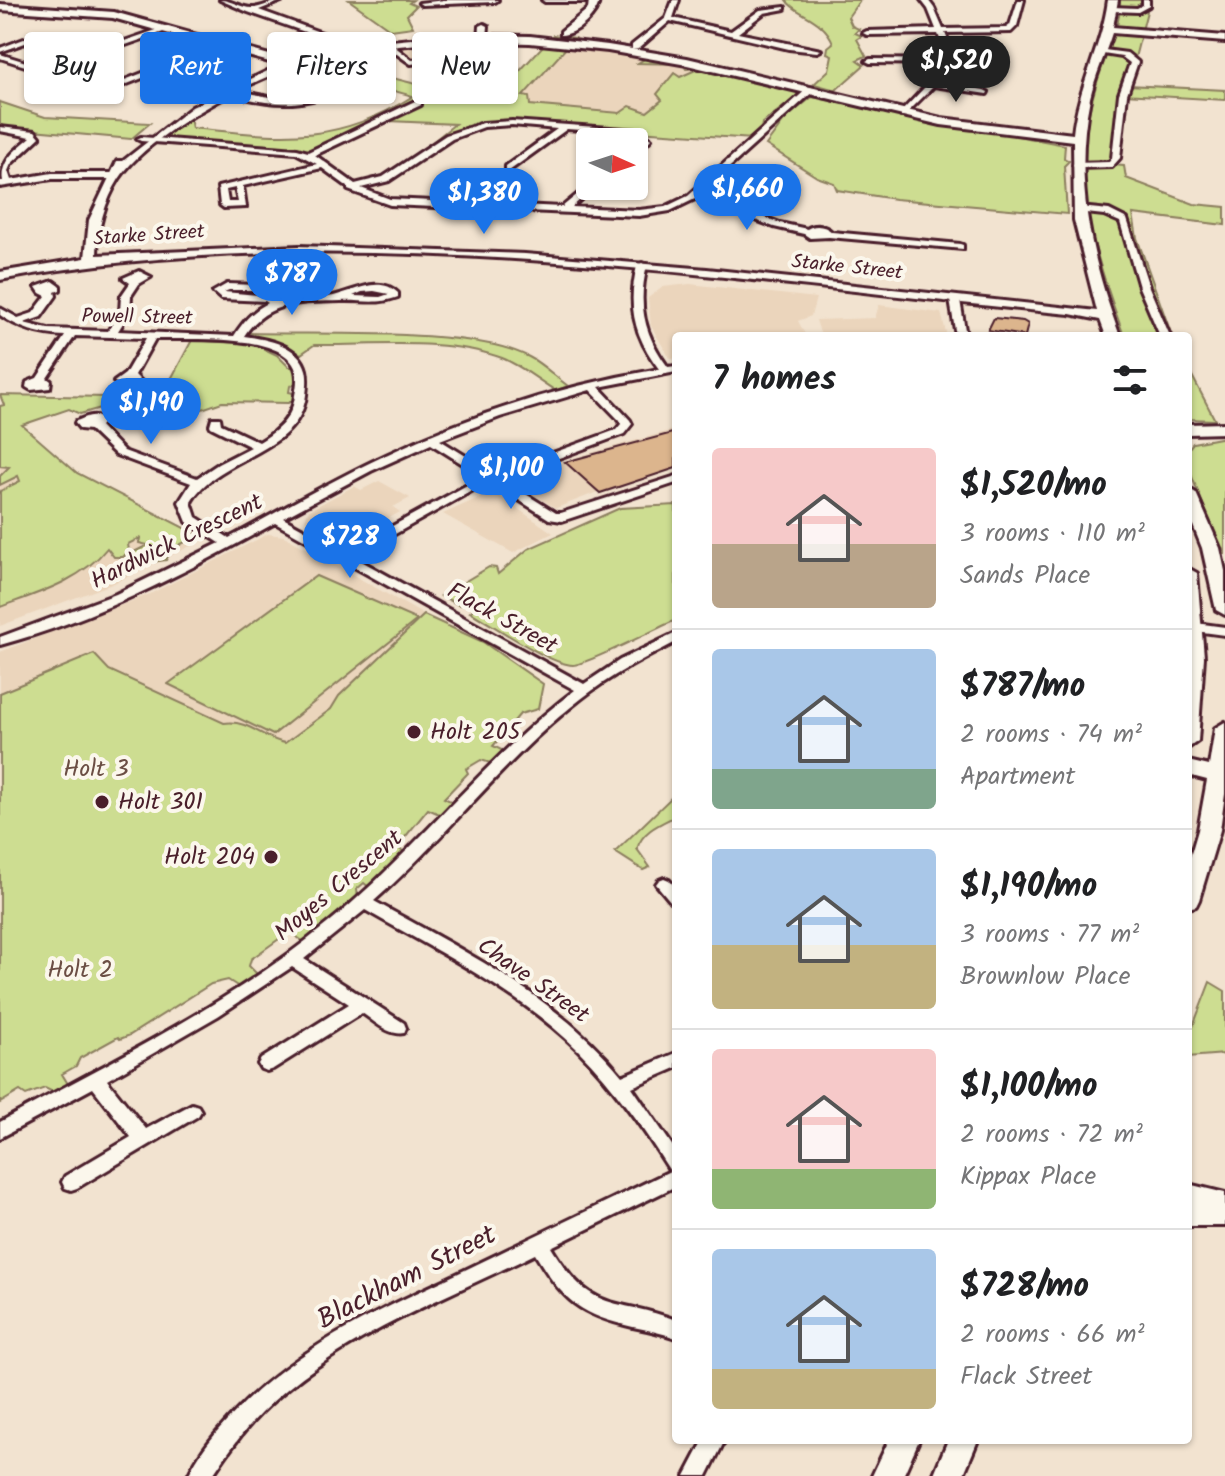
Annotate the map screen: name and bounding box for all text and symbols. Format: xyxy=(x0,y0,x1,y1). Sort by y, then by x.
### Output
chip: Buy xyxy=(24,32,124,104)
chip: Rent xyxy=(140,32,251,104)
chip: Filters xyxy=(267,32,396,104)
chip: New xyxy=(412,32,518,104)
pin: $1,520 xyxy=(891,36,1021,104)
text: $1,520 xyxy=(920,41,992,83)
north arrow xyxy=(576,128,648,200)
map controls xyxy=(576,128,648,200)
pin: $1,660 xyxy=(682,164,812,232)
pin: $1,380 xyxy=(419,168,549,236)
text: $1,660 xyxy=(711,169,783,211)
text: $1,380 xyxy=(448,173,520,215)
street label: Starke Street xyxy=(92,216,206,256)
street label: Starke Street xyxy=(790,246,904,290)
pin: $787 xyxy=(245,249,339,317)
text: $787 xyxy=(264,254,320,296)
street label: Powell Street xyxy=(81,301,193,335)
text: 7 homes xyxy=(712,353,836,407)
icon: filters xyxy=(1108,358,1152,402)
pin: $1,190 xyxy=(86,378,216,446)
text: $1,190 xyxy=(119,383,183,425)
pin: $1,100 xyxy=(446,443,576,511)
text: $1,100 xyxy=(479,448,543,490)
text: $1,520/mo xyxy=(960,459,1107,513)
icon: home xyxy=(776,480,872,576)
street label: Hardwick Crescent xyxy=(84,483,270,601)
pin: $728 xyxy=(303,512,397,580)
text: 3 rooms · 110 m² xyxy=(960,513,1145,555)
text: $728 xyxy=(321,517,379,559)
text: Sands Place xyxy=(960,555,1090,597)
street label: Flack Street xyxy=(439,572,565,666)
text: $787/mo xyxy=(960,660,1085,714)
icon: home xyxy=(776,681,872,777)
place label: Holt 205 xyxy=(430,713,523,752)
text: 2 rooms · 74 m² xyxy=(960,714,1142,756)
marker: Holt 205 xyxy=(405,723,423,741)
park label: Holt 3 xyxy=(63,750,129,789)
text: Apartment xyxy=(960,756,1075,798)
place label: Holt 301 xyxy=(118,783,203,822)
marker: Holt 301 xyxy=(93,793,111,811)
street label: Moyes Crescent xyxy=(266,820,413,952)
place label: Holt 204 xyxy=(164,838,255,877)
marker: Holt 204 xyxy=(262,848,280,866)
text: $1,190/mo xyxy=(960,860,1097,914)
icon: home xyxy=(776,881,872,977)
text: 3 rooms · 77 m² xyxy=(960,914,1139,956)
street label: Chave Street xyxy=(469,928,598,1035)
park label: Holt 2 xyxy=(47,951,113,990)
text: Brownlow Place xyxy=(960,956,1130,998)
text: $1,100/mo xyxy=(960,1060,1097,1114)
icon: home xyxy=(776,1081,872,1177)
text: 2 rooms · 72 m² xyxy=(960,1114,1143,1156)
text: Kippax Place xyxy=(960,1156,1096,1198)
street label: Blackham Street xyxy=(309,1213,506,1343)
text: $728/mo xyxy=(960,1260,1089,1314)
icon: home xyxy=(776,1281,872,1377)
text: 2 rooms · 66 m² xyxy=(960,1314,1145,1356)
text: Flack Street xyxy=(960,1356,1092,1398)

